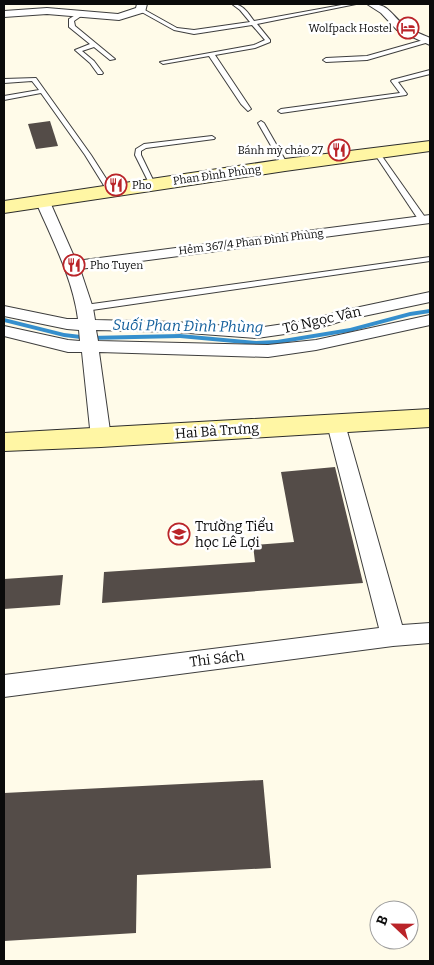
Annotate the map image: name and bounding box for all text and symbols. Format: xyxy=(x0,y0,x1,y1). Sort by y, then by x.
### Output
hotel icon: Wolfpack Hostel xyxy=(396,16,420,40)
place label: Wolfpack Hostel xyxy=(308,22,392,35)
restaurant icon: Bánh mỳ chảo 27 xyxy=(327,138,351,162)
place label: Bánh mỳ chảo 27 xyxy=(238,144,323,157)
street label: Phan Đình Phùng xyxy=(172,162,262,188)
restaurant icon: Pho xyxy=(104,173,128,197)
place label: Pho xyxy=(132,179,152,192)
street label: Hẻm 367/4 Phan Đình Phùng xyxy=(178,227,324,257)
restaurant icon: Pho Tuyen xyxy=(62,253,86,277)
place label: Pho Tuyen xyxy=(90,259,143,272)
street label: Tô Ngọc Vân xyxy=(281,303,363,337)
water label: Suối Phan Đình Phùng xyxy=(112,316,264,336)
street label: Hai Bà Trưng xyxy=(174,420,260,442)
place label: Trường Tiểu học Lê Lợi xyxy=(195,517,274,551)
school or university icon: Trường Tiểu học Lê Lợi xyxy=(167,522,191,546)
street label: Thi Sách xyxy=(189,647,246,671)
north arrow xyxy=(369,900,419,950)
text: B xyxy=(373,913,392,928)

